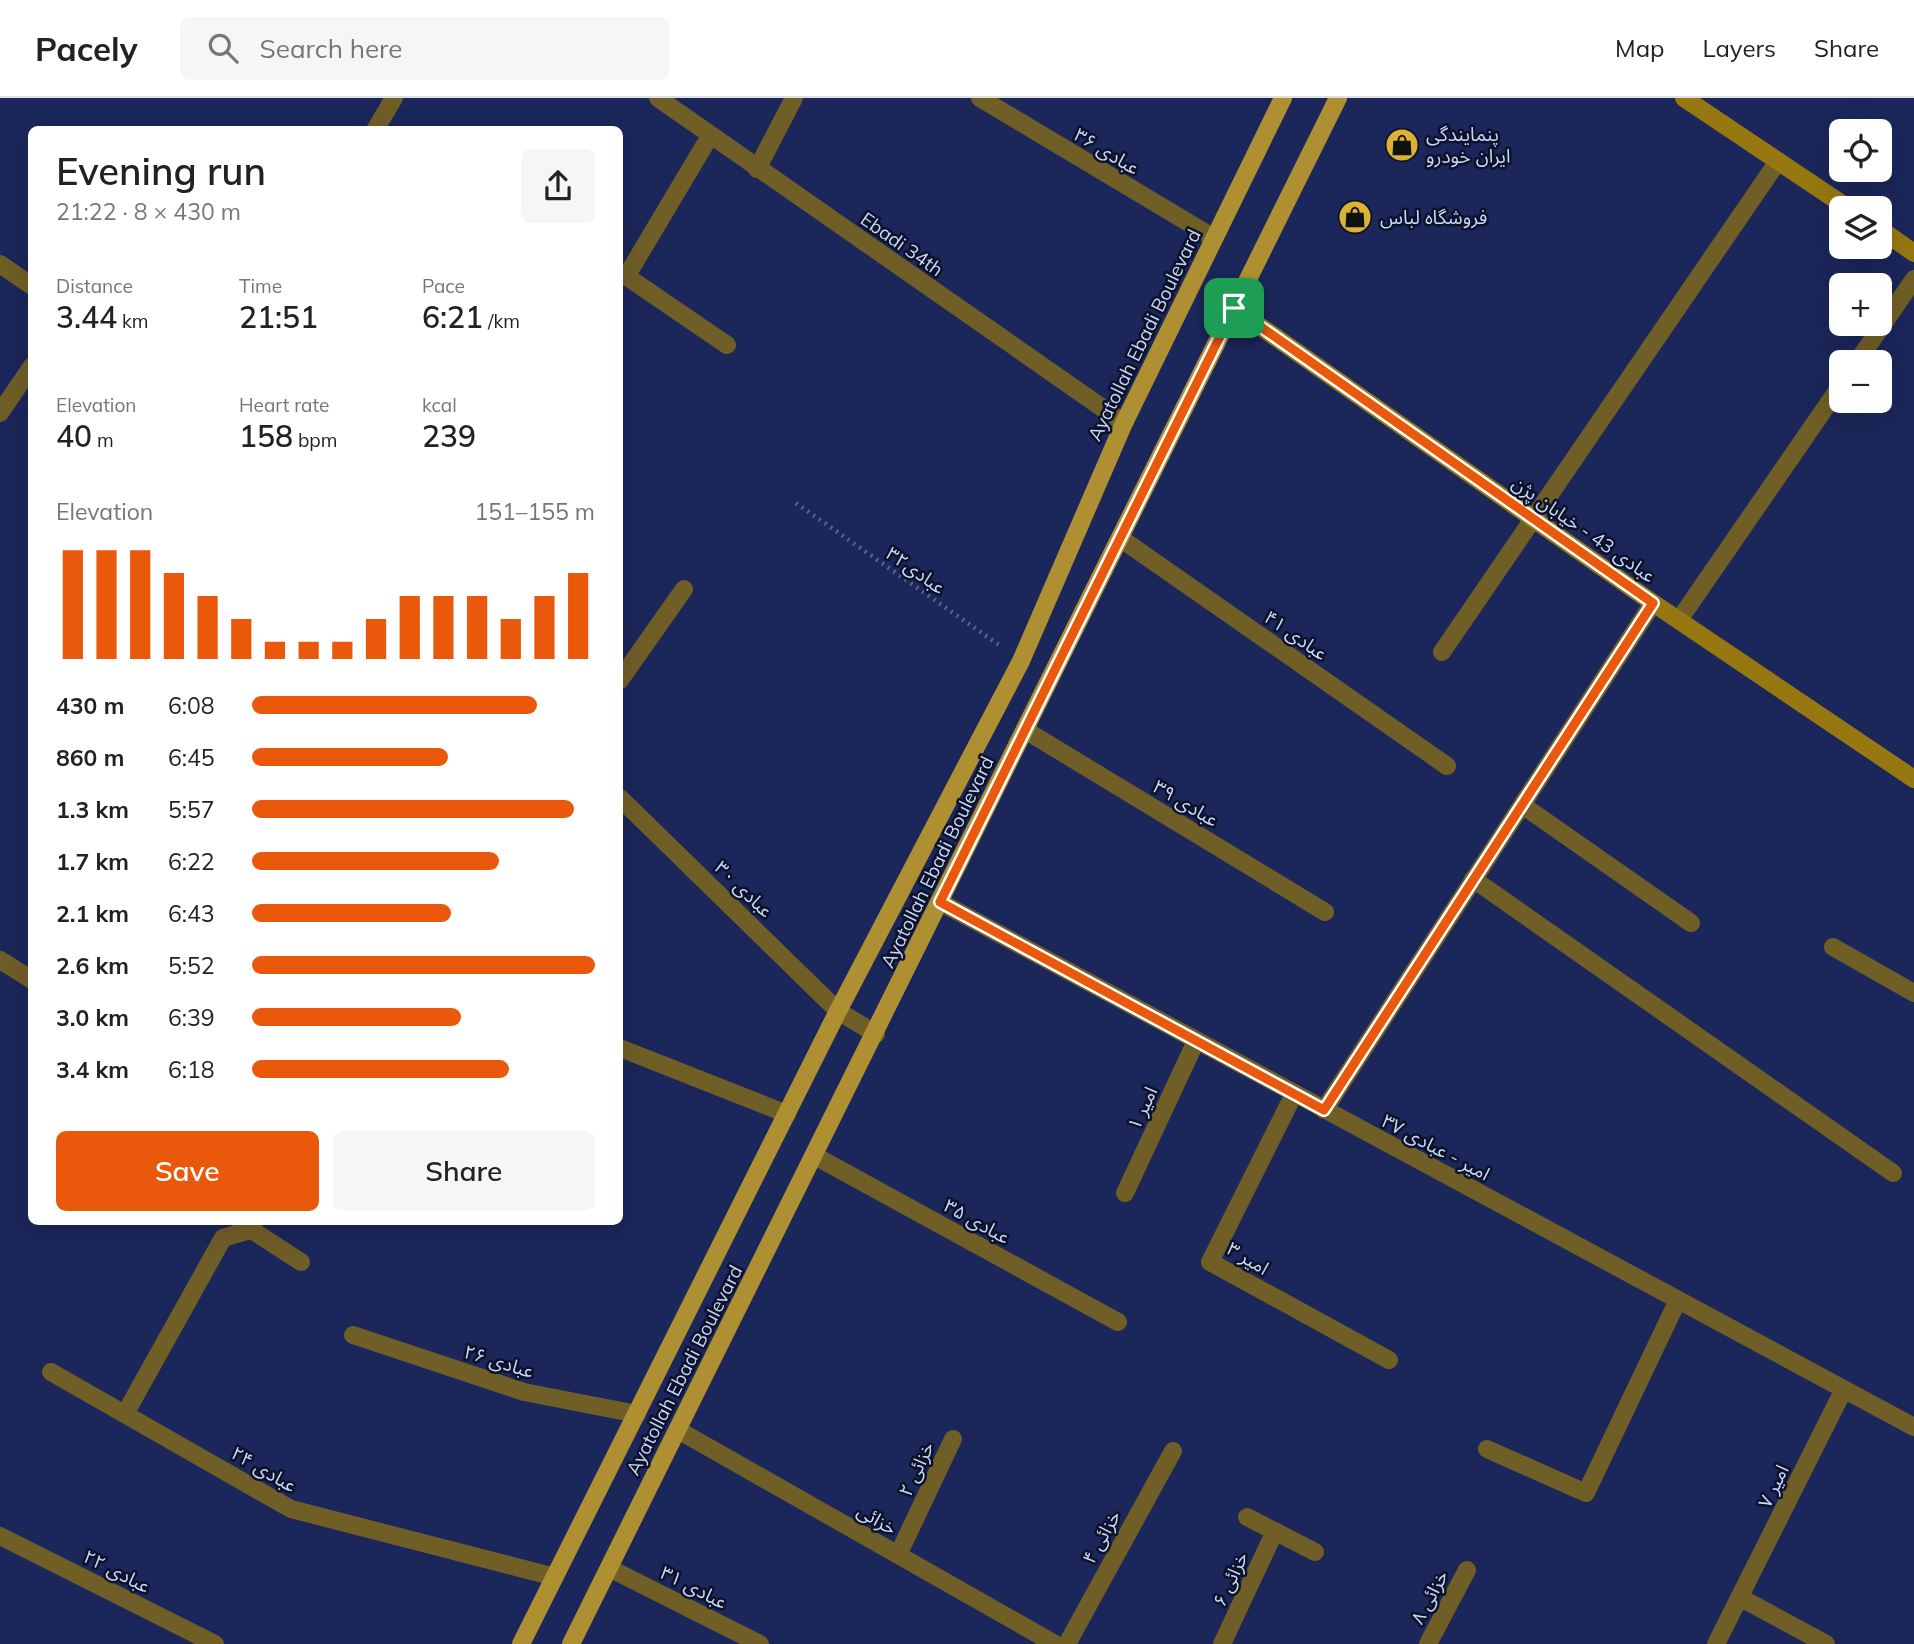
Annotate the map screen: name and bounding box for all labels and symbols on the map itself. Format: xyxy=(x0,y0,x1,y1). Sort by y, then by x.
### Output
street label: عبادی ۳۶ xyxy=(1070,122,1144,180)
place label: پنمایندگی ایران خودرو xyxy=(1426,122,1510,168)
shop icon: پنمایندگی ایران خودرو xyxy=(1383,126,1421,164)
shop icon: فروشگاه لباس xyxy=(1336,198,1374,236)
place label: فروشگاه لباس xyxy=(1380,205,1487,229)
street label: Ebadi 34th xyxy=(856,207,948,281)
street label: Ayatollah Ebadi Boulevard xyxy=(1082,225,1206,445)
pin xyxy=(1204,278,1264,338)
street label: عبادی 43 - خیابان پژن xyxy=(1507,471,1660,588)
street label: عبادی۳۲ xyxy=(882,541,950,599)
street label: عبادی ۴۱ xyxy=(1260,605,1332,665)
street label: Ayatollah Ebadi Boulevard xyxy=(875,752,999,972)
street label: عبادی ۳۹ xyxy=(1149,774,1223,832)
street label: عبادی ۳۰ xyxy=(710,855,778,923)
street label: امیر ۱ xyxy=(1122,1083,1162,1133)
street label: امیر - عبادی ۳۷ xyxy=(1378,1108,1494,1186)
street label: عبادی ۳۵ xyxy=(940,1193,1014,1249)
street label: امیر ۳ xyxy=(1223,1236,1273,1280)
street label: Ayatollah Ebadi Boulevard xyxy=(621,1261,747,1479)
street label: عبادی ۲۶ xyxy=(461,1339,537,1383)
street label: خزائی ۲ xyxy=(893,1438,939,1500)
street label: عبادی ۲۴ xyxy=(227,1441,301,1497)
street label: امیر ۷ xyxy=(1752,1461,1794,1511)
street label: خزائی xyxy=(853,1498,901,1540)
street label: خزائی ۴ xyxy=(1077,1506,1125,1568)
street label: عبادی ۲۲ xyxy=(80,1544,154,1598)
street label: خزائی ۶ xyxy=(1207,1548,1253,1610)
street label: عبادی ۳۱ xyxy=(657,1560,731,1614)
street label: خزائی ۸ xyxy=(1405,1566,1453,1628)

